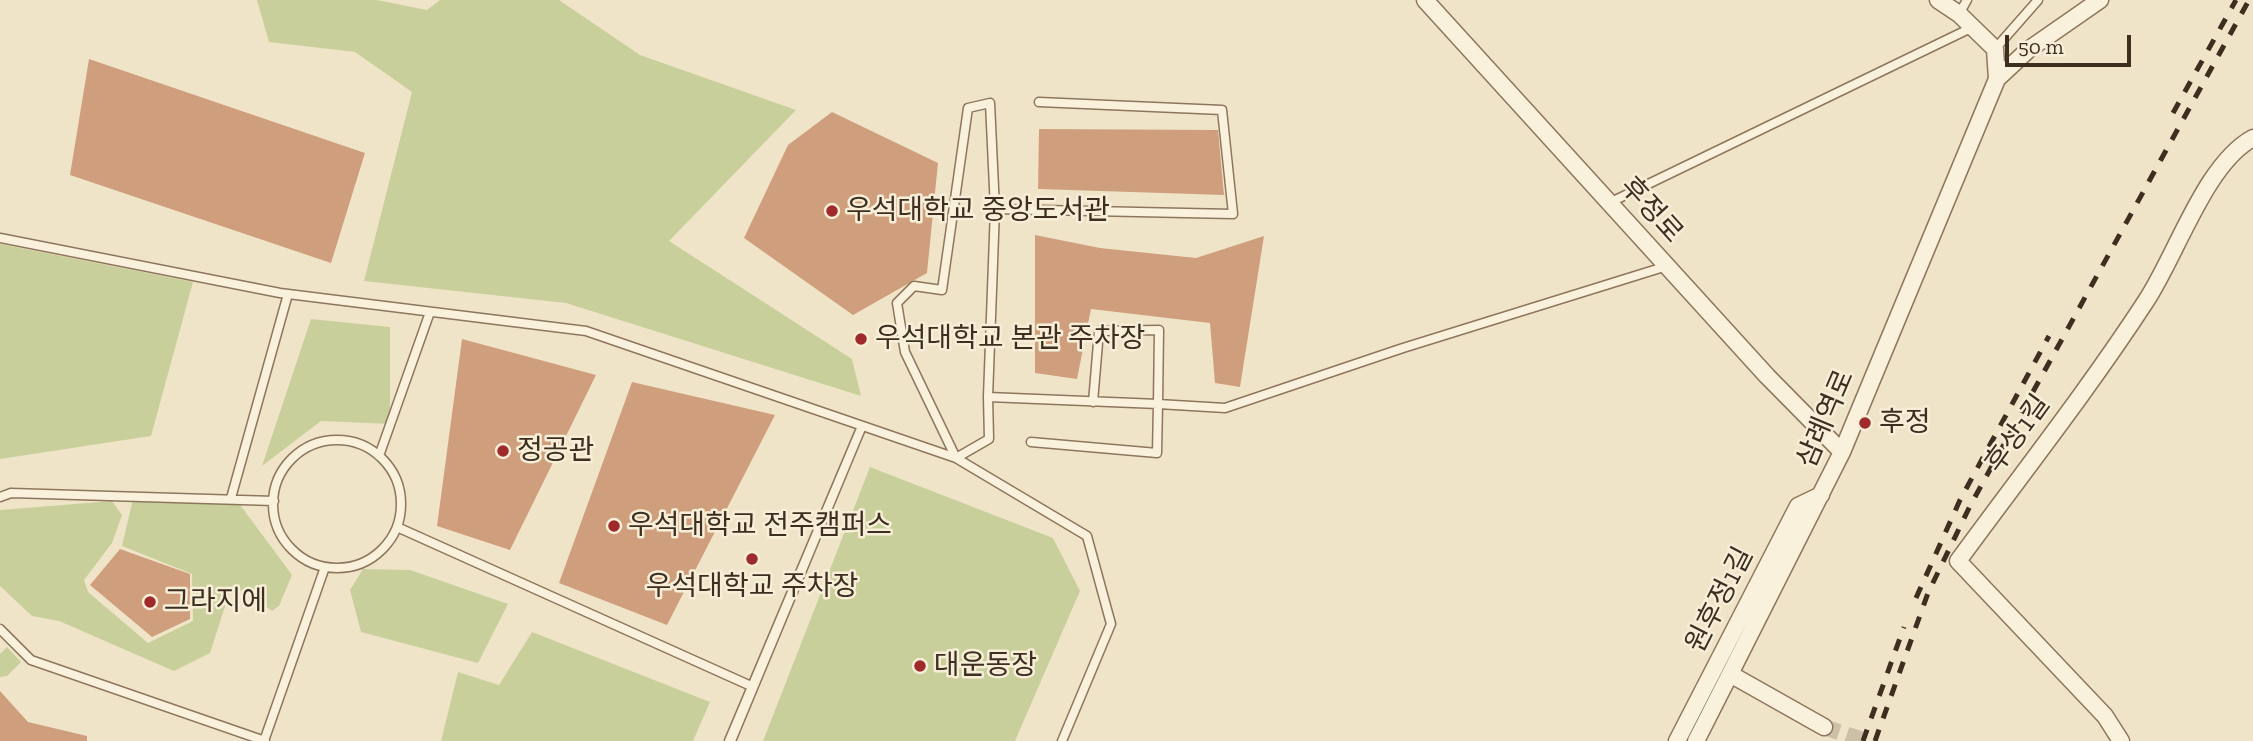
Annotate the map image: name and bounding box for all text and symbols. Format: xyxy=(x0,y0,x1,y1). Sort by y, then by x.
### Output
scale bar xyxy=(2008,21,2134,65)
text: 50 m xyxy=(2018,34,2064,59)
street label: 후정로 xyxy=(1613,170,1689,250)
place label: 우석대학교 중앙도서관 xyxy=(846,194,1110,228)
marker: 우석대학교 중앙도서관 xyxy=(824,203,840,219)
place label: 우석대학교 본관 주차장 xyxy=(875,322,1145,356)
marker: 우석대학교 본관 주차장 xyxy=(853,331,869,347)
street label: 삼례역로 xyxy=(1790,365,1862,473)
street label: 후상1길 xyxy=(1979,389,2057,479)
place label: 후정 xyxy=(1879,406,1931,440)
marker: 후정 xyxy=(1857,415,1873,431)
place label: 정공관 xyxy=(517,434,594,468)
marker: 정공관 xyxy=(495,443,511,459)
place label: 우석대학교 전주캠퍼스 xyxy=(628,509,892,543)
marker: 우석대학교 전주캠퍼스 xyxy=(606,518,622,534)
street label: 원후정1길 xyxy=(1679,542,1761,658)
marker: 우석대학교 주차장 xyxy=(744,551,760,567)
place label: 우석대학교 주차장 xyxy=(646,570,858,604)
place label: 그라지에 xyxy=(164,585,267,619)
marker: 그라지에 xyxy=(142,594,158,610)
place label: 대운동장 xyxy=(934,649,1037,683)
marker: 대운동장 xyxy=(912,658,928,674)

